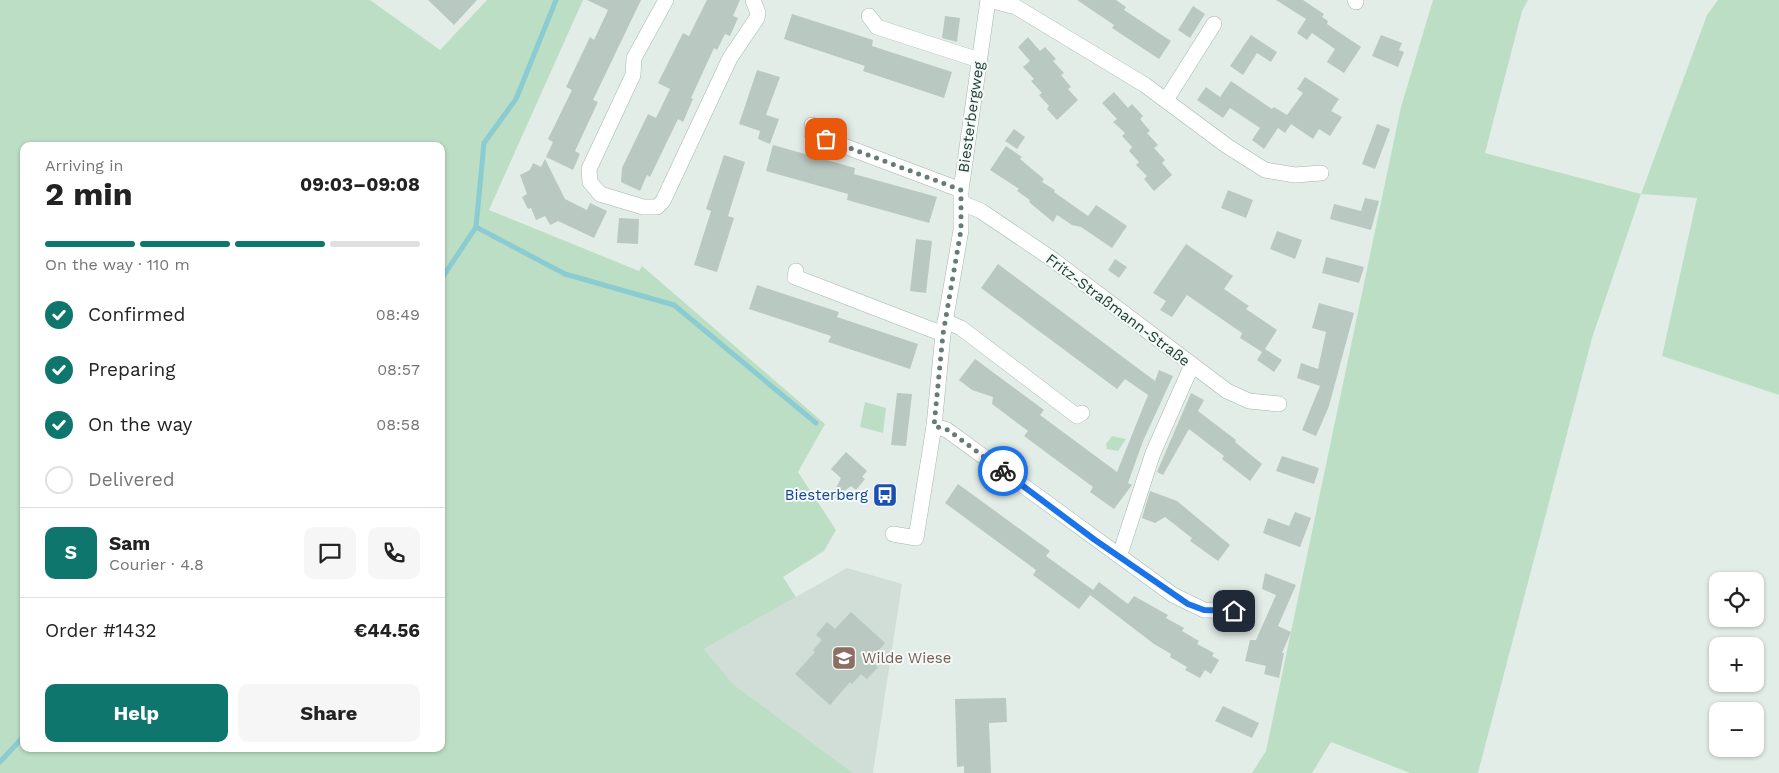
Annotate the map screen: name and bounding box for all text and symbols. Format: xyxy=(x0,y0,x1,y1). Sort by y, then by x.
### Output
street label: Biesterbergweg xyxy=(954,60,988,174)
pin xyxy=(805,118,847,160)
icon: bag xyxy=(812,125,840,153)
text: Arriving in xyxy=(45,156,123,175)
text: 09:03–09:08 xyxy=(300,173,420,196)
text: 2 min xyxy=(45,175,133,213)
street label: Fritz-Straßmann-Straße xyxy=(1042,250,1194,370)
text: On the way · 110 m xyxy=(45,255,190,274)
icon: check xyxy=(45,301,73,329)
text: Confirmed xyxy=(88,303,185,326)
text: 08:49 xyxy=(376,305,420,324)
icon: check xyxy=(45,356,73,384)
text: Preparing xyxy=(88,358,175,381)
text: 08:57 xyxy=(377,360,420,379)
icon: check xyxy=(45,411,73,439)
text: On the way xyxy=(88,413,192,436)
text: 08:58 xyxy=(376,415,420,434)
courier xyxy=(978,446,1028,496)
icon: bike xyxy=(989,457,1017,485)
text: Delivered xyxy=(88,468,175,491)
bus stop icon: Biesterberg xyxy=(872,482,898,508)
place label: Biesterberg xyxy=(785,486,868,504)
button: chat xyxy=(304,527,356,579)
button: phone xyxy=(368,527,420,579)
text: Sam xyxy=(109,532,150,555)
text: S xyxy=(65,541,77,564)
text: Courier · 4.8 xyxy=(109,555,204,574)
map controls xyxy=(1709,572,1764,757)
button: locate xyxy=(1709,572,1764,627)
pin xyxy=(1213,590,1255,632)
icon: home xyxy=(1220,597,1248,625)
text: Order #1432 xyxy=(45,619,157,642)
text: €44.56 xyxy=(354,619,420,642)
button: + xyxy=(1709,637,1764,692)
school or university icon: Wilde Wiese xyxy=(831,645,857,671)
place label: Wilde Wiese xyxy=(862,649,951,667)
button: Help xyxy=(45,684,228,742)
button: Share xyxy=(238,684,420,742)
button: − xyxy=(1709,702,1764,757)

